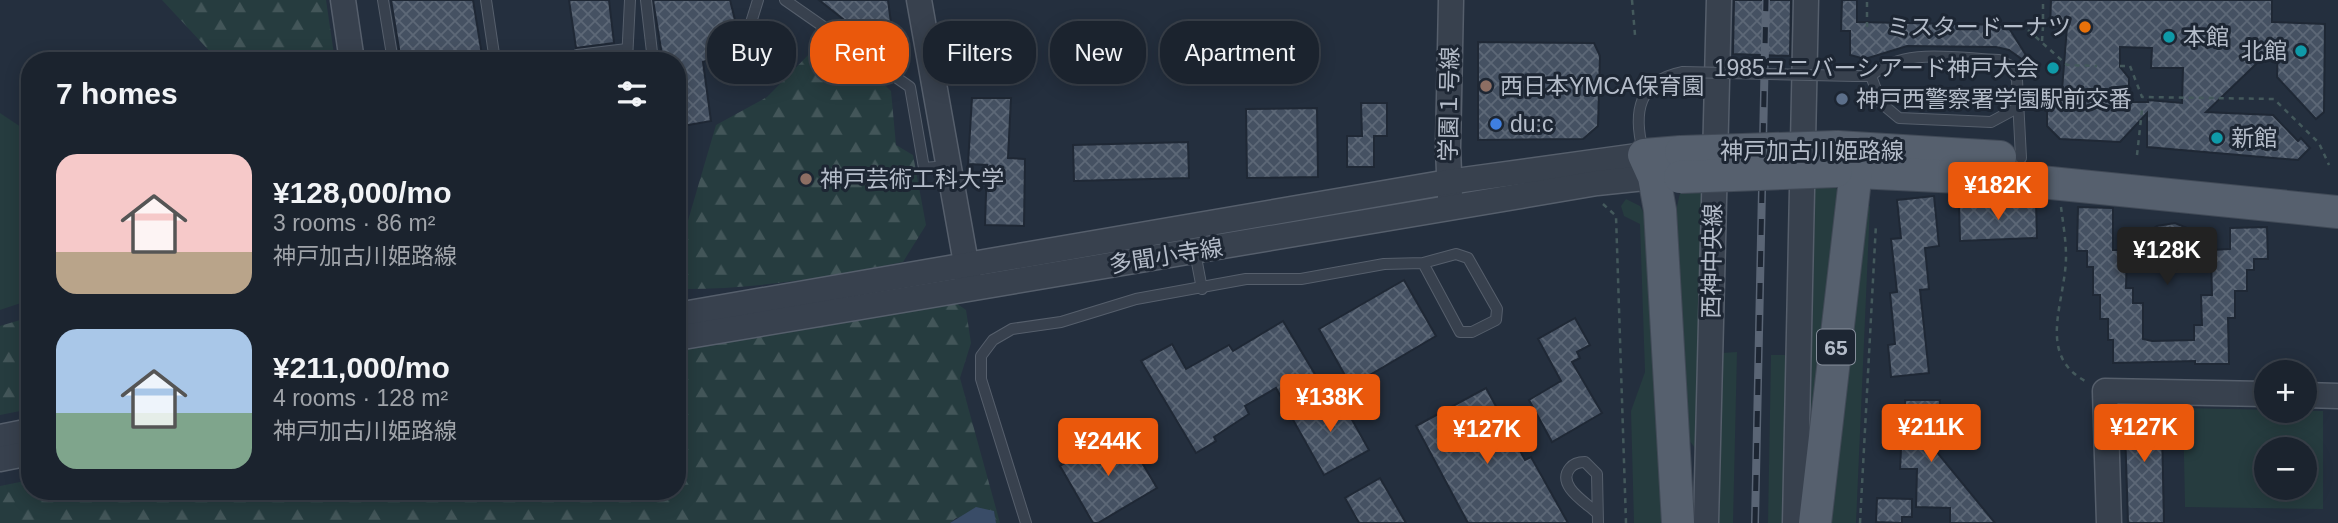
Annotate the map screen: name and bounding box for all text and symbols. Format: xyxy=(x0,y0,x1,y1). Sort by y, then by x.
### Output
place label: ミスタードーナツ xyxy=(1887,14,2071,40)
marker: ミスタードーナツ xyxy=(2077,19,2093,35)
chip: Buy xyxy=(707,21,796,84)
chip: Rent xyxy=(810,21,909,84)
chip: Filters xyxy=(923,21,1036,84)
chip: New xyxy=(1050,21,1146,84)
chip: Apartment xyxy=(1160,21,1319,84)
place label: 本館 xyxy=(2183,24,2229,50)
marker: 本館 xyxy=(2161,29,2177,45)
place label: 北館 xyxy=(2241,38,2287,64)
marker: 北館 xyxy=(2293,43,2309,59)
street label: 学園１号線 xyxy=(1435,46,1463,162)
place label: 1985ユニバーシアード神戸大会 xyxy=(1714,55,2039,81)
marker: 1985ユニバーシアード神戸大会 xyxy=(2045,60,2061,76)
place label: 西日本YMCA保育園 xyxy=(1500,73,1704,99)
icon: filters xyxy=(613,75,651,113)
text: 7 homes xyxy=(56,77,178,110)
marker: 西日本YMCA保育園 xyxy=(1478,78,1494,94)
place label: 神戸西警察署学園駅前交番 xyxy=(1856,86,2132,112)
marker: 神戸西警察署学園駅前交番 xyxy=(1834,91,1850,107)
place label: du:c xyxy=(1510,111,1553,137)
marker: du:c xyxy=(1488,116,1504,132)
place label: 新館 xyxy=(2231,125,2277,151)
marker: 新館 xyxy=(2209,130,2225,146)
street label: 神戸加古川姫路線 xyxy=(1720,138,1904,164)
pin: ¥182K xyxy=(1949,162,2047,222)
place label: 神戸芸術工科大学 xyxy=(820,166,1004,192)
marker: 神戸芸術工科大学 xyxy=(798,171,814,187)
text: ¥182K xyxy=(1964,172,2032,198)
text: ¥128,000/mo xyxy=(273,176,451,209)
icon: home xyxy=(112,182,196,266)
street label: 西神中央線 xyxy=(1698,203,1726,319)
text: 3 rooms · 86 m² xyxy=(273,210,435,236)
pin: ¥128K xyxy=(2118,228,2216,287)
street label: 多聞小寺線 xyxy=(1107,234,1225,278)
text: ¥128K xyxy=(2133,237,2201,263)
text: 神戸加古川姫路線 xyxy=(273,243,457,269)
road number: 65 xyxy=(1817,330,1855,364)
text: ¥211,000/mo xyxy=(273,351,450,384)
icon: home xyxy=(112,357,196,441)
map controls xyxy=(2254,360,2317,500)
button: + xyxy=(2254,360,2317,423)
pin: ¥138K xyxy=(1281,374,1379,434)
text: ¥138K xyxy=(1296,384,1364,410)
text: 4 rooms · 128 m² xyxy=(273,385,448,411)
pin: ¥211K xyxy=(1882,405,1980,464)
pin: ¥127K xyxy=(2095,405,2193,464)
pin: ¥127K xyxy=(1438,406,1536,466)
text: ¥211K xyxy=(1898,414,1964,440)
text: ¥127K xyxy=(2110,414,2178,440)
text: ¥127K xyxy=(1453,416,1521,442)
text: 神戸加古川姫路線 xyxy=(273,418,457,444)
pin: ¥244K xyxy=(1059,419,1157,478)
text: ¥244K xyxy=(1074,428,1142,454)
button: − xyxy=(2254,437,2317,500)

